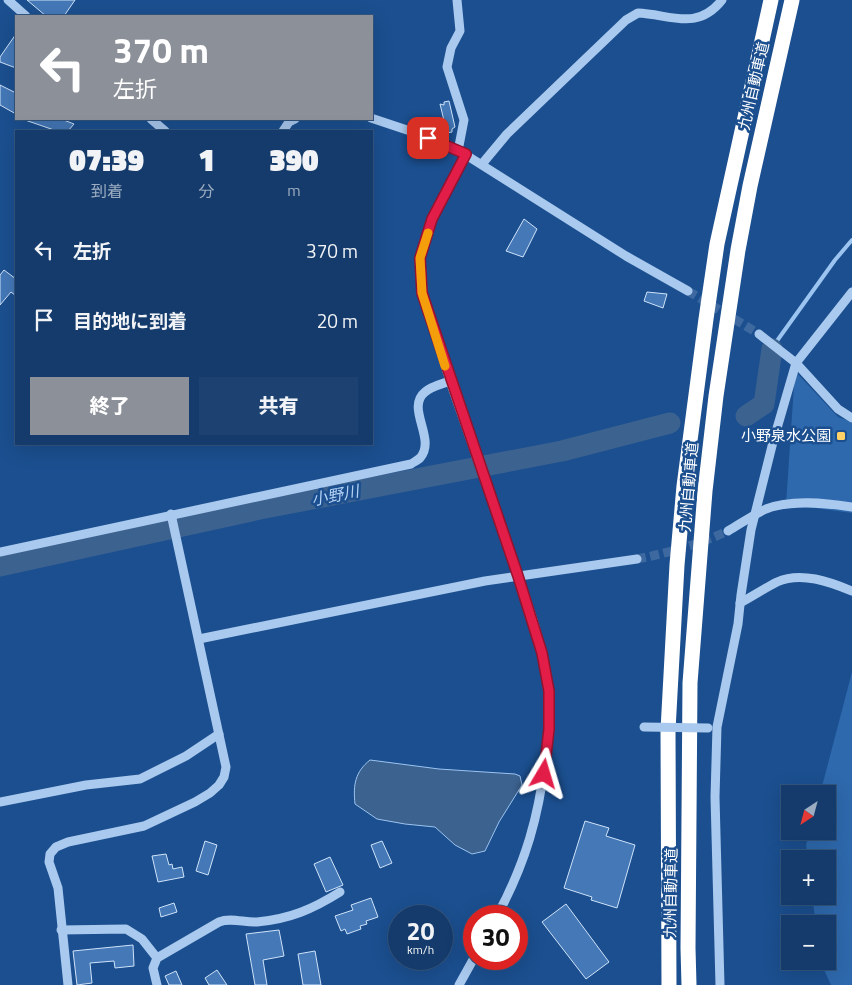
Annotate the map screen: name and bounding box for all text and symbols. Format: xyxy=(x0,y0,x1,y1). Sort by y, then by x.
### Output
text: 370 m xyxy=(113,23,209,77)
icon: left xyxy=(30,35,95,100)
street label: 九州自動車道 xyxy=(732,39,775,132)
text: 左折 xyxy=(113,72,157,106)
pin xyxy=(407,117,449,159)
icon: arrive xyxy=(414,124,442,152)
text: 07:39 xyxy=(69,137,144,183)
text: 1 xyxy=(198,137,215,183)
text: 390 xyxy=(269,137,319,183)
text: m xyxy=(287,178,301,202)
text: 到着 xyxy=(91,179,123,203)
text: 分 xyxy=(199,179,215,203)
icon: left xyxy=(30,236,58,264)
text: 左折 xyxy=(73,236,111,265)
text: 370 m xyxy=(306,236,358,265)
icon: arrive xyxy=(30,306,58,334)
text: 目的地に到着 xyxy=(73,306,187,335)
text: 20 m xyxy=(317,306,358,335)
button: 終了 xyxy=(30,377,189,435)
button: 共有 xyxy=(199,377,358,435)
place label: 小野泉水公園 xyxy=(741,424,831,447)
marker: 小野泉水公園 xyxy=(835,430,847,442)
street label: 九州自動車道 xyxy=(673,441,704,533)
water label: 小野川 xyxy=(309,478,363,511)
position arrow xyxy=(517,747,569,799)
north arrow xyxy=(781,785,836,840)
map controls xyxy=(781,785,836,970)
street label: 九州自動車道 xyxy=(658,848,683,938)
button: + xyxy=(781,850,836,905)
speed limit sign: 30 xyxy=(463,905,528,970)
text: 20 xyxy=(406,912,435,950)
button: − xyxy=(781,915,836,970)
text: km/h xyxy=(407,940,434,959)

